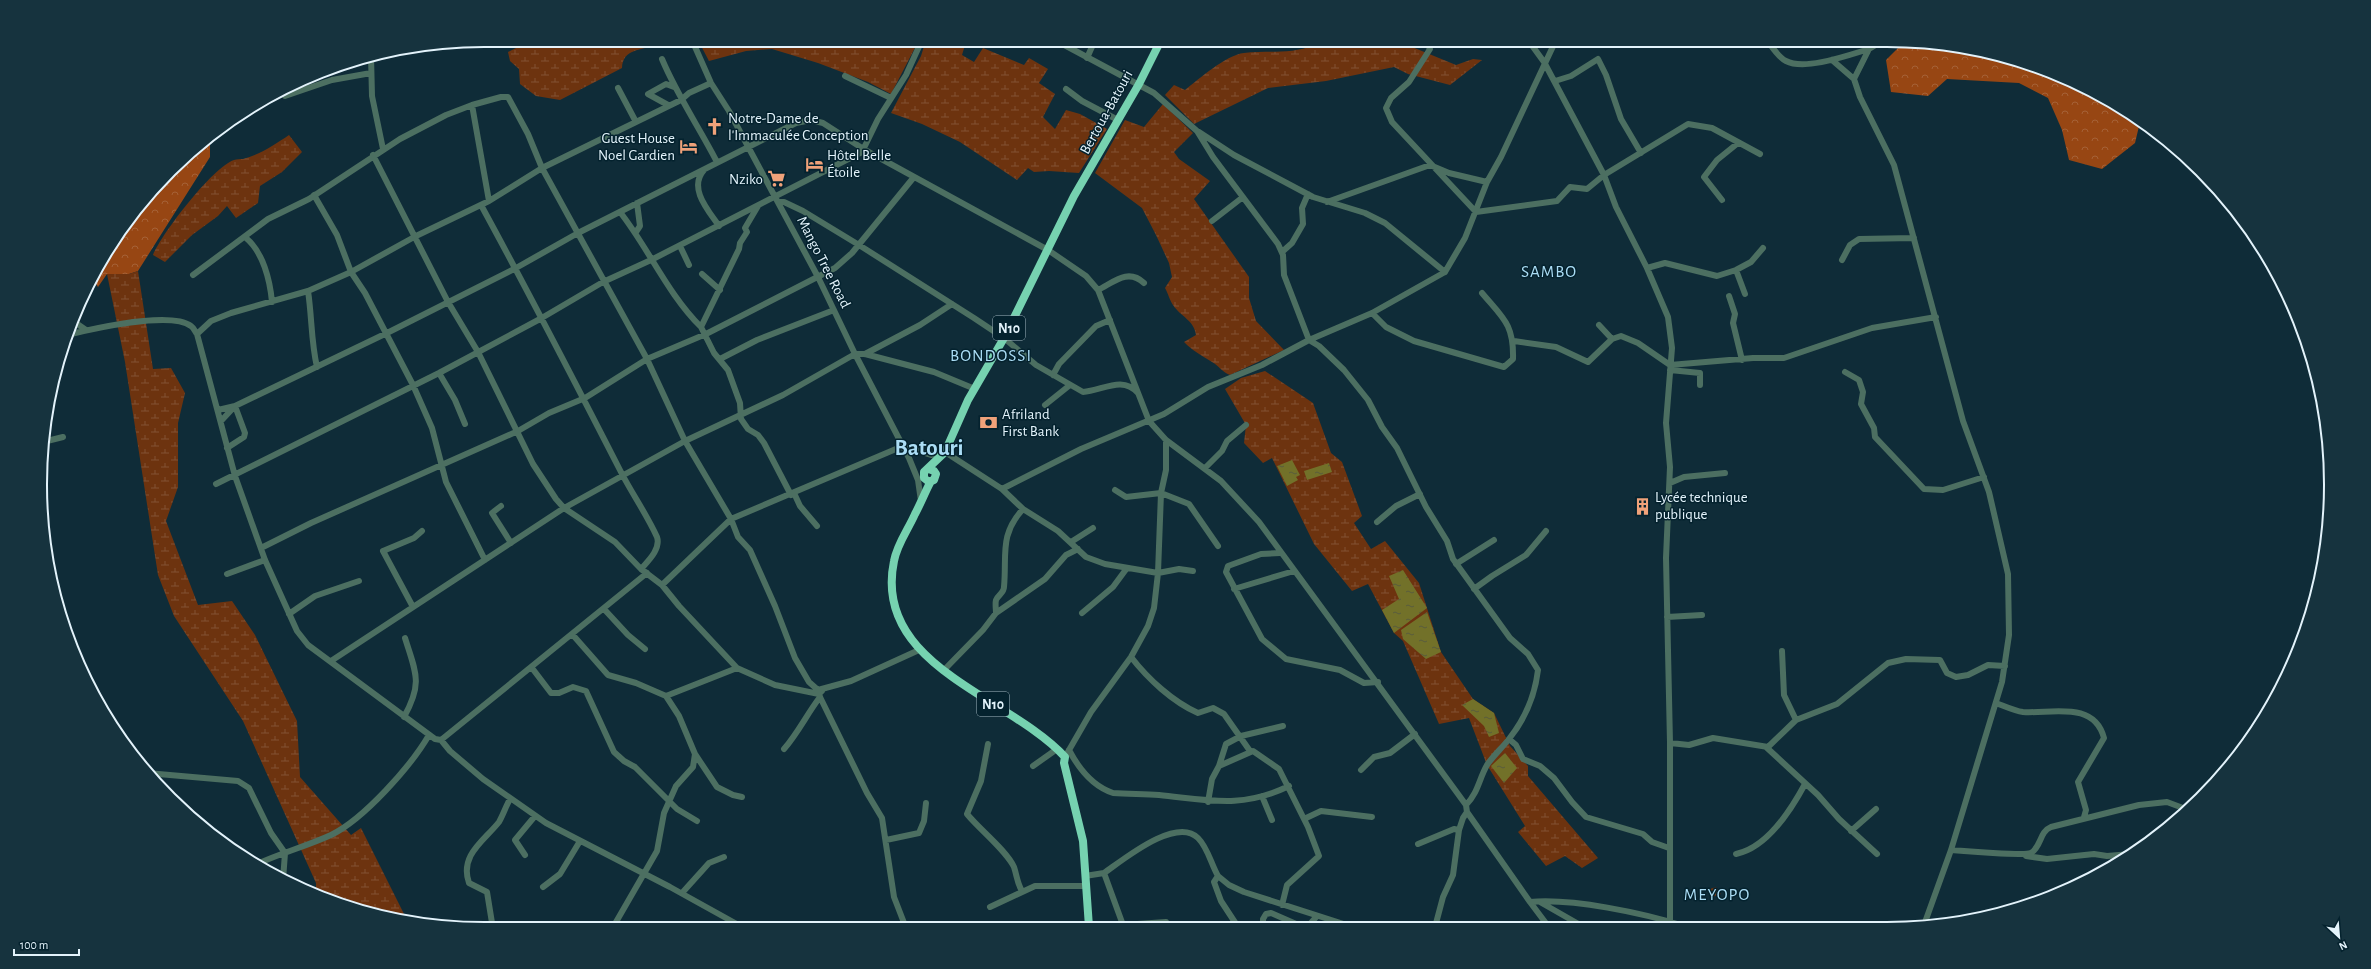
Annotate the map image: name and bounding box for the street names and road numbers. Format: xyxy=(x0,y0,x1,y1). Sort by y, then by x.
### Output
street label: Bertoua-Batouri xyxy=(1077,68,1136,157)
street label: Mango Tree Road xyxy=(794,214,853,311)
road number: N10 xyxy=(993,316,1025,340)
road number: N10 xyxy=(977,692,1009,716)

